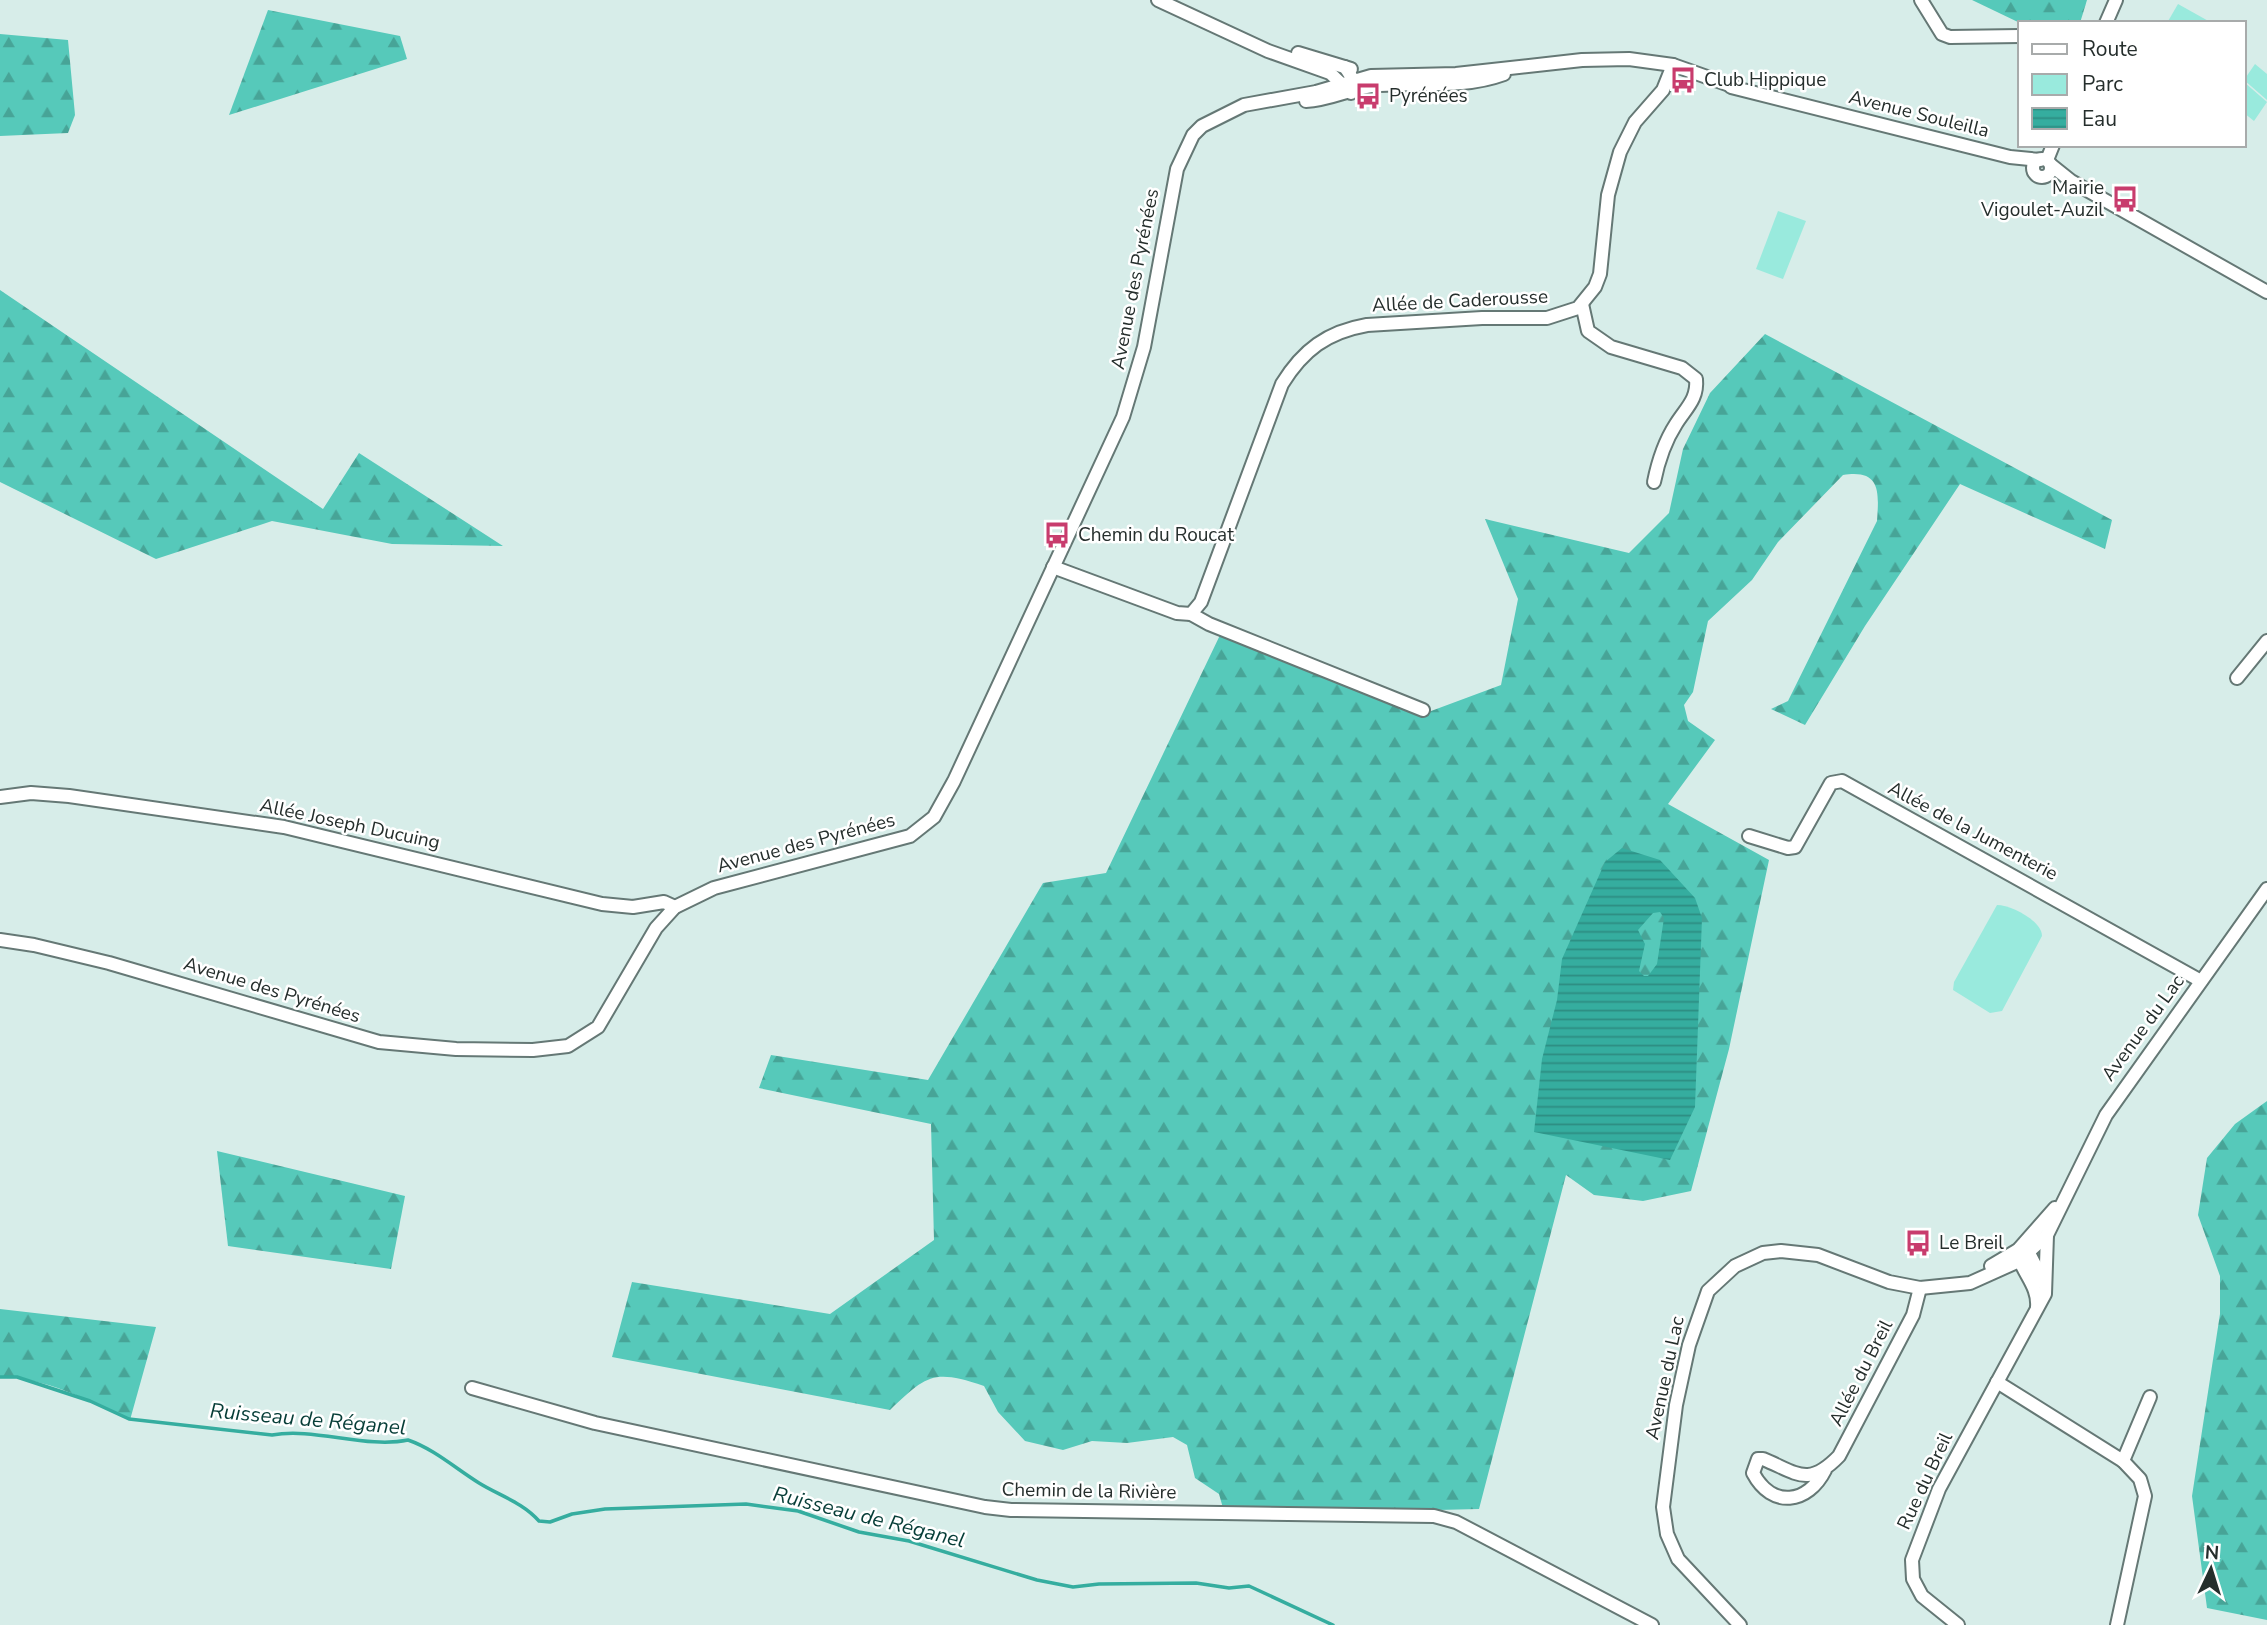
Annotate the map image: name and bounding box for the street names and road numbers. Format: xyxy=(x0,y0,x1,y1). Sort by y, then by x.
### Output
street label: Avenue Souleilla xyxy=(1846,84,1992,144)
street label: Avenue des Pyrénées xyxy=(1105,186,1165,372)
street label: Allée de Caderousse xyxy=(1371,283,1549,319)
street label: Allée de la Jumenterie xyxy=(1884,775,2062,887)
street label: Allée Joseph Ducuing xyxy=(258,792,442,856)
street label: Avenue des Pyrénées xyxy=(714,807,898,879)
street label: Avenue des Pyrénées xyxy=(180,951,364,1029)
street label: Avenue du Lac xyxy=(2096,969,2190,1086)
street label: Avenue du Lac xyxy=(1639,1314,1691,1442)
street label: Allée du Breil xyxy=(1823,1315,1899,1431)
street label: Rue du Breil xyxy=(1891,1428,1959,1534)
street label: Chemin de la Rivière xyxy=(1001,1476,1177,1506)

